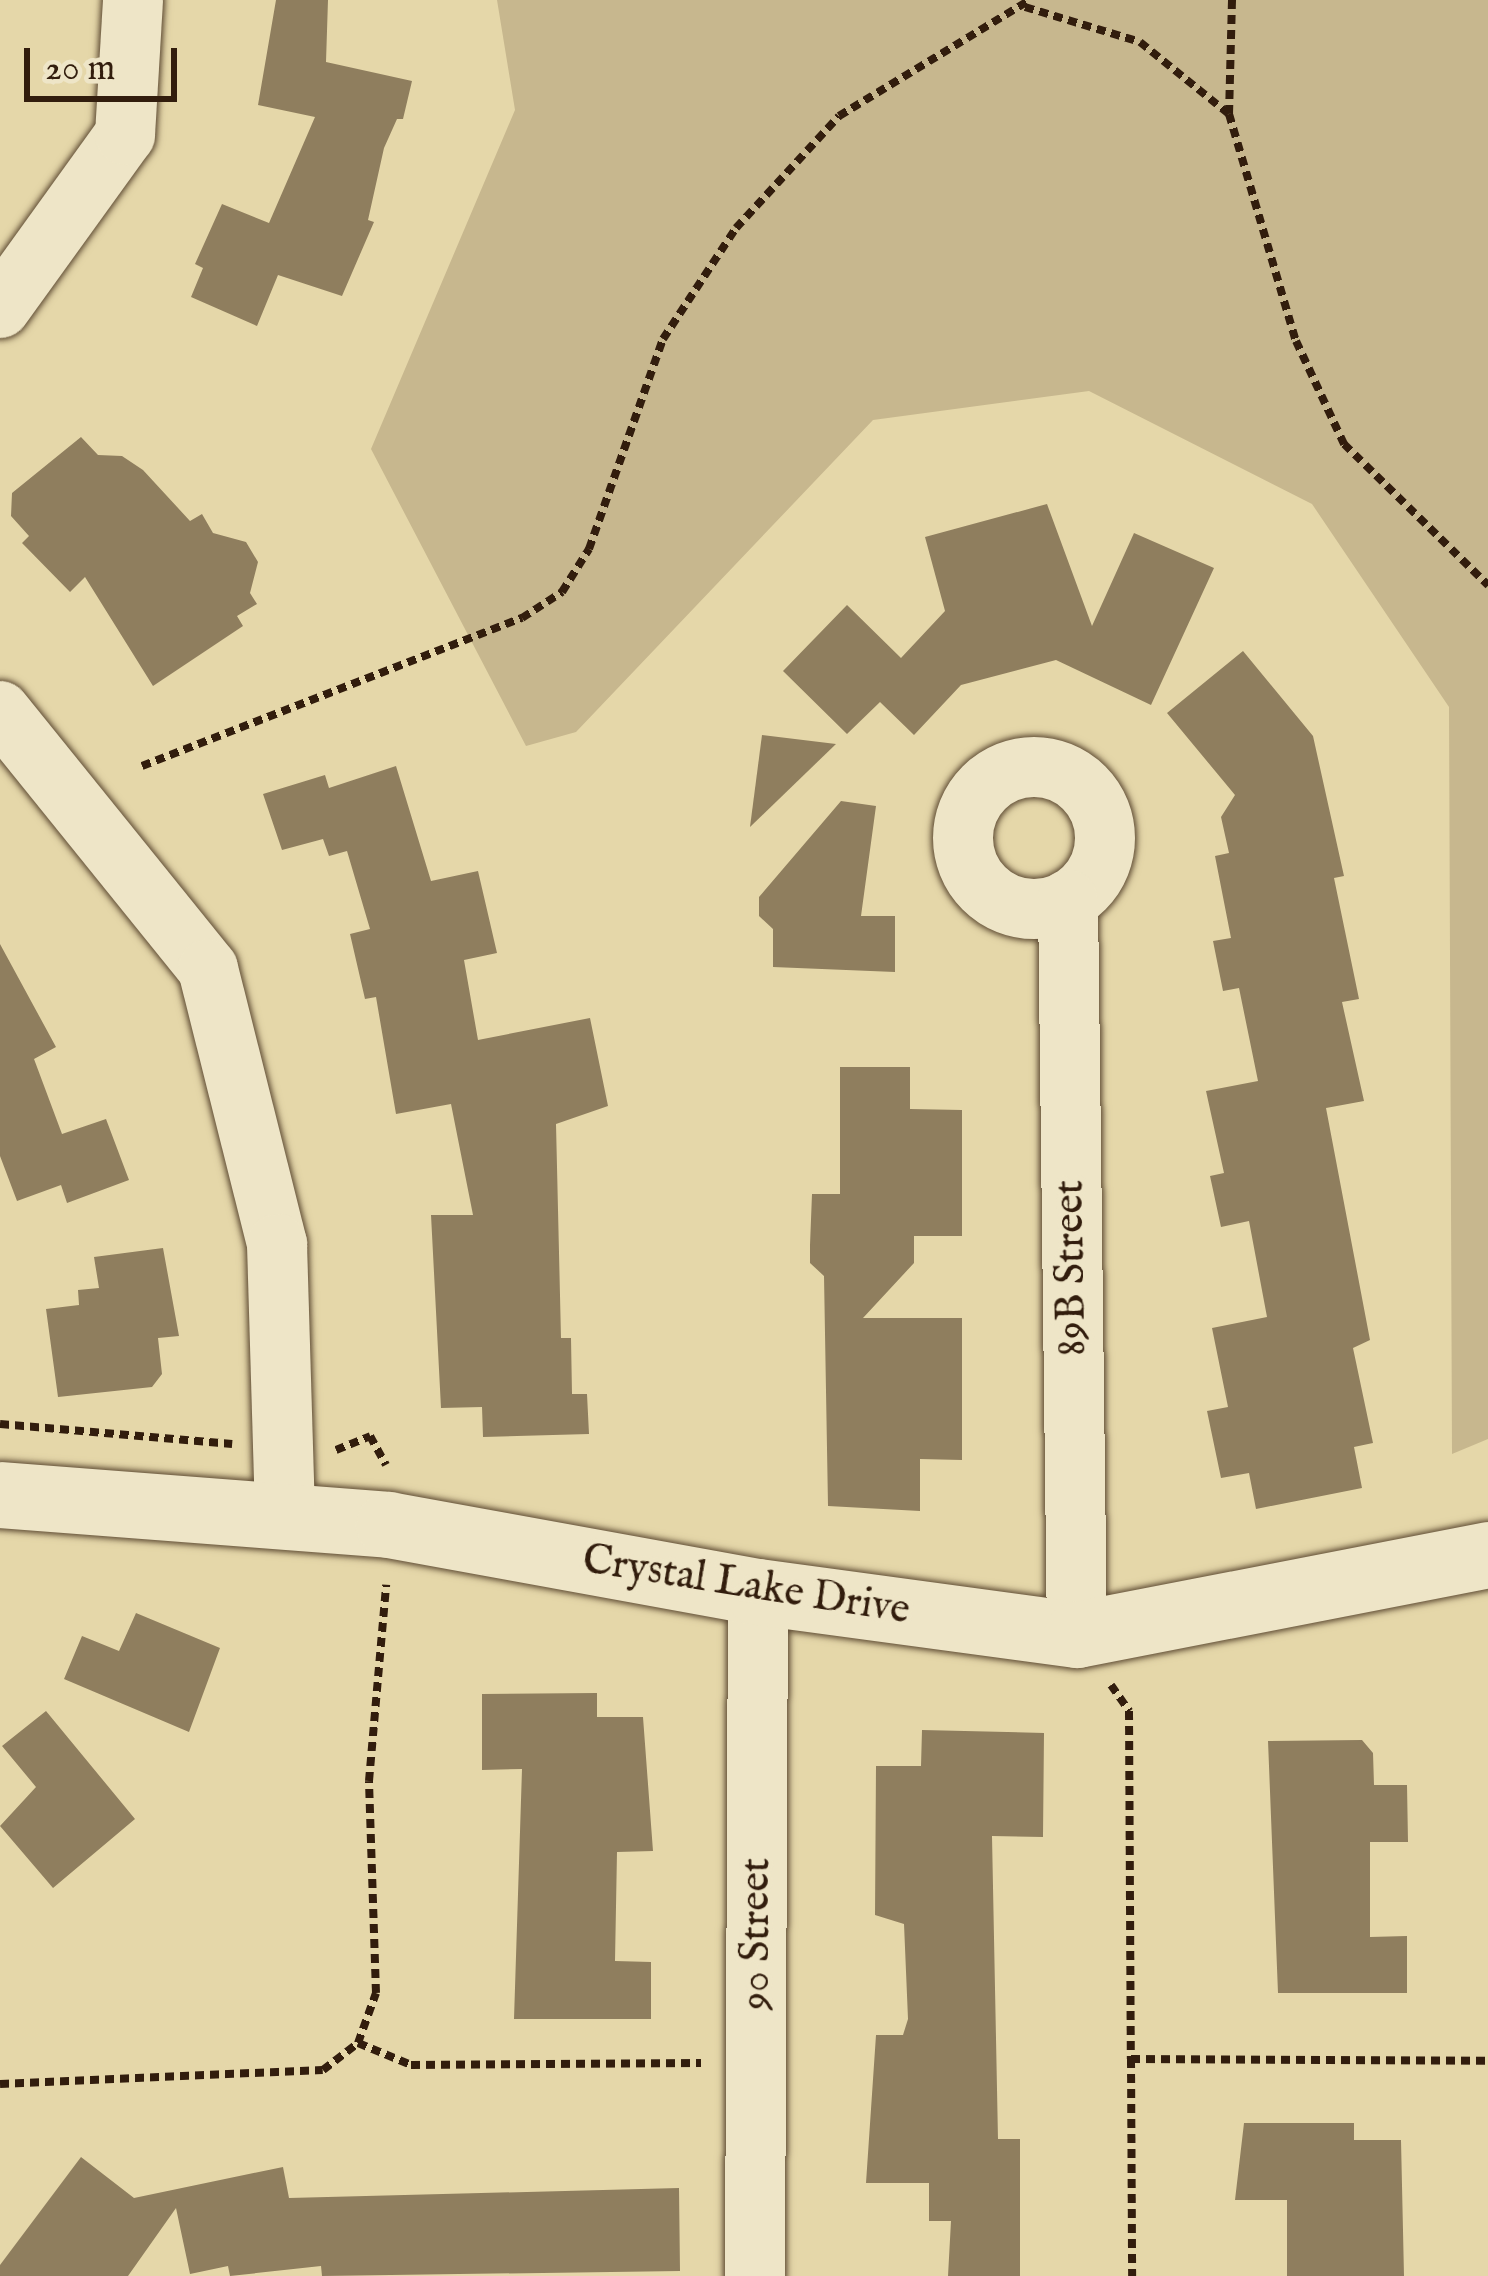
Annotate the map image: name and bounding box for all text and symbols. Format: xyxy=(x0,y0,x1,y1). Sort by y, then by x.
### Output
scale bar xyxy=(30,24,183,98)
text: 20 m xyxy=(45,46,115,92)
street label: 89B Street xyxy=(1045,1180,1099,1356)
street label: Crystal Lake Drive xyxy=(579,1535,913,1637)
street label: 90 Street xyxy=(732,1858,782,2010)

